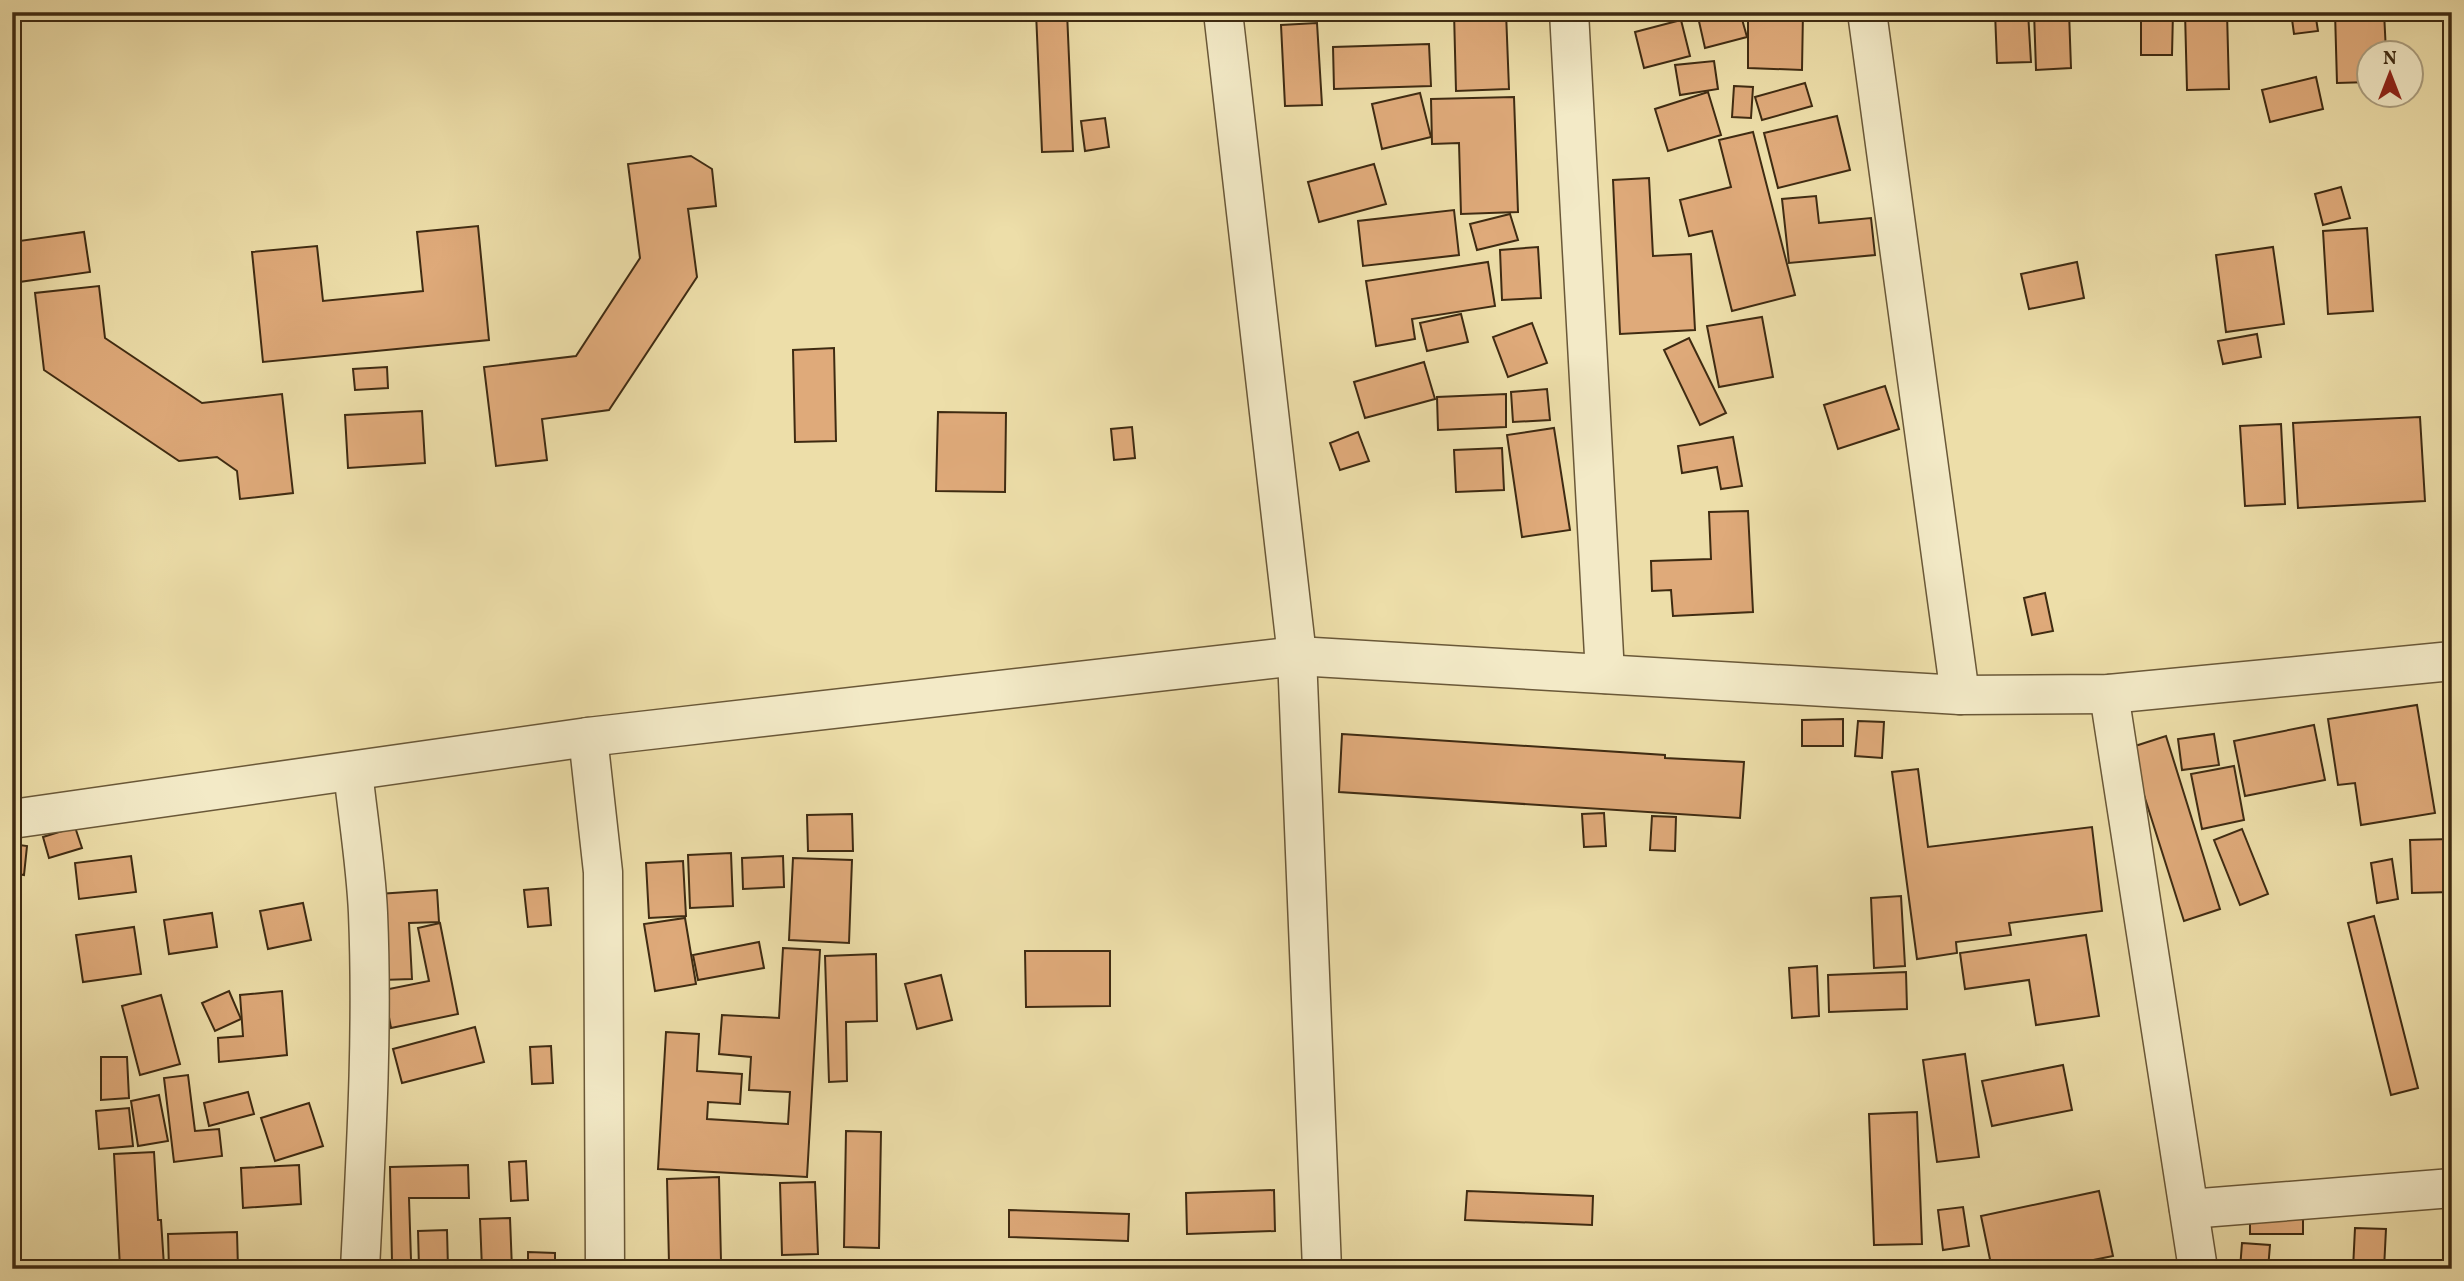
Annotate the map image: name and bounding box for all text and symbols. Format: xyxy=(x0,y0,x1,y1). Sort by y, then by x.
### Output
north arrow xyxy=(2356,38,2426,108)
text: N xyxy=(2383,46,2397,72)

